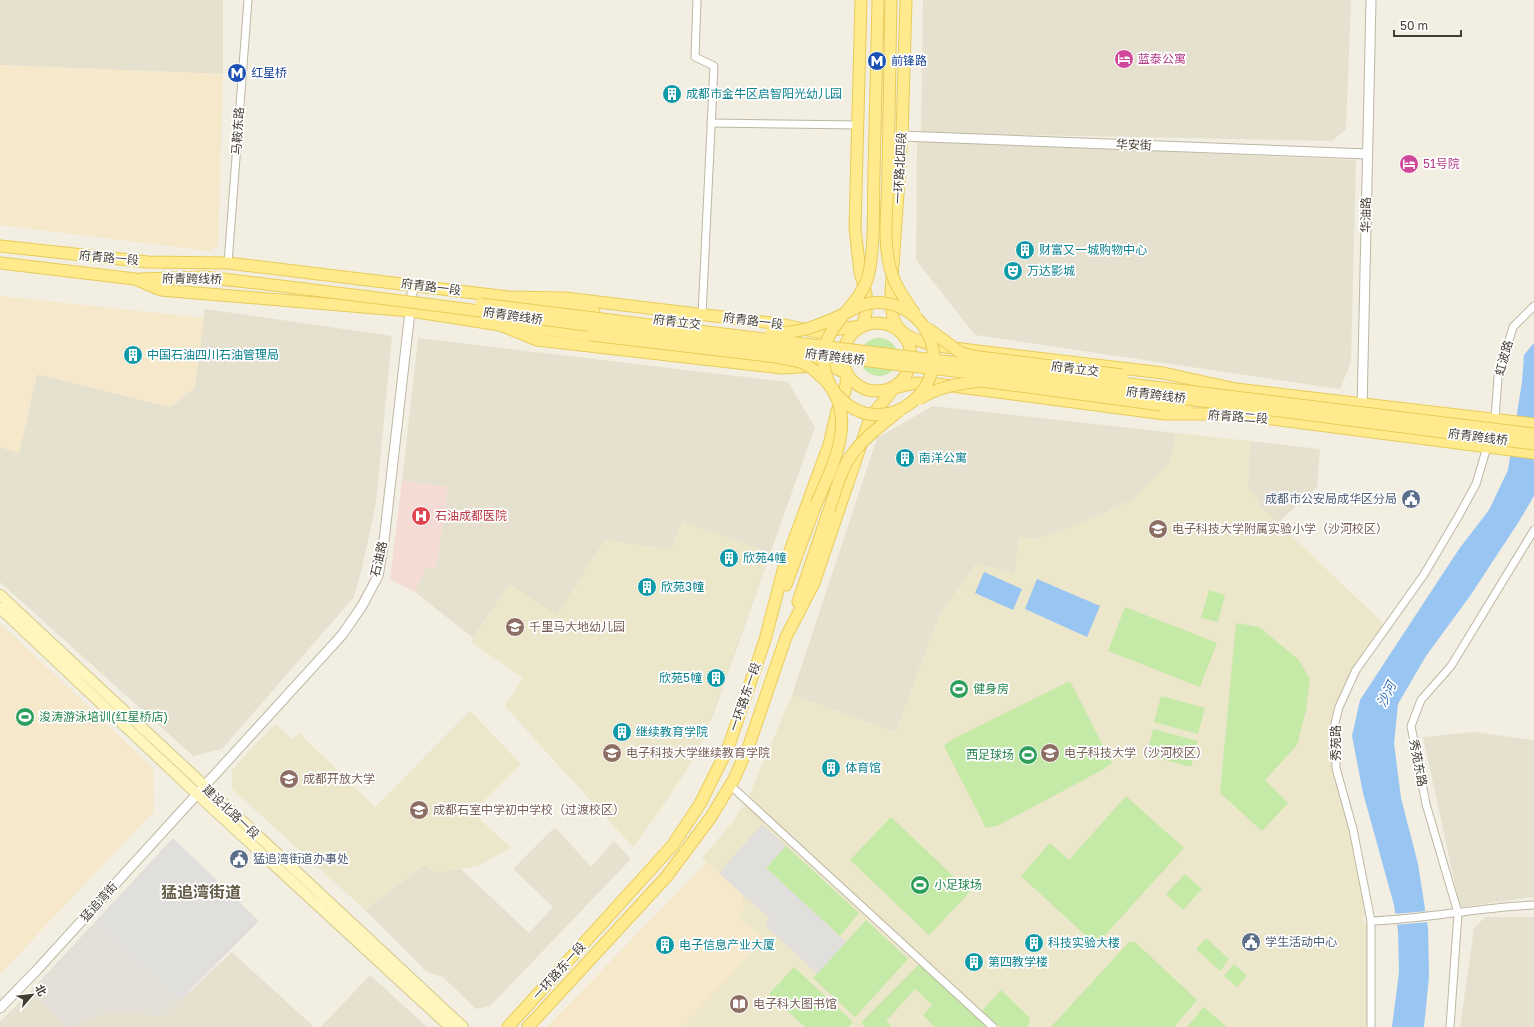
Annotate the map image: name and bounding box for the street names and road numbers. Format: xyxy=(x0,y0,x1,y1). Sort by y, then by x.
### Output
street label: 马鞍东路 xyxy=(228,106,247,155)
street label: 一环路北四段 xyxy=(890,132,909,204)
street label: 华安街 xyxy=(1116,136,1152,153)
street label: 华油路 xyxy=(1358,197,1373,233)
street label: 府青路一段 xyxy=(78,247,140,268)
street label: 府青跨线桥 xyxy=(162,270,222,287)
street label: 府青路一段 xyxy=(400,275,462,298)
street label: 府青跨线桥 xyxy=(482,304,544,327)
street label: 府青路一段 xyxy=(722,309,784,332)
street label: 府青立交 xyxy=(652,311,702,332)
street label: 虹波路 xyxy=(1491,338,1516,377)
street label: 府青跨线桥 xyxy=(804,345,866,368)
street label: 府青立交 xyxy=(1050,358,1100,379)
street label: 府青跨线桥 xyxy=(1125,383,1187,406)
street label: 府青路二段 xyxy=(1208,407,1268,426)
street label: 府青跨线桥 xyxy=(1447,425,1509,448)
street label: 石油路 xyxy=(367,540,390,578)
street label: 一环路东一段 xyxy=(726,660,763,733)
street label: 秀苑路 xyxy=(1328,725,1343,761)
street label: 秀苑东路 xyxy=(1407,738,1430,788)
street label: 建设北路一段 xyxy=(200,782,263,842)
street label: 猛追湾街 xyxy=(77,879,120,925)
street label: 一环路东一段 xyxy=(529,939,588,1002)

